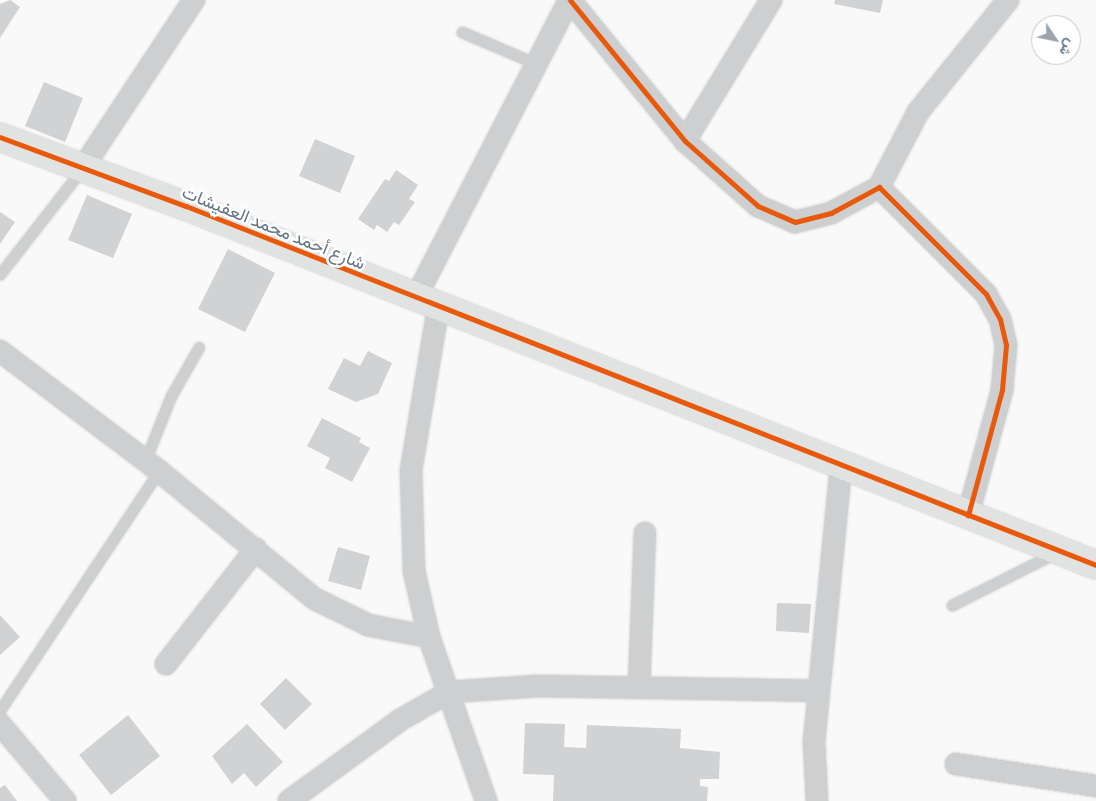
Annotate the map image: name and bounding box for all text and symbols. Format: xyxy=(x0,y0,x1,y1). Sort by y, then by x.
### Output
north arrow xyxy=(1031,15,1081,65)
text: ش xyxy=(1056,36,1080,60)
street label: شارع أحمد محمد العفيشات xyxy=(179,180,369,274)

